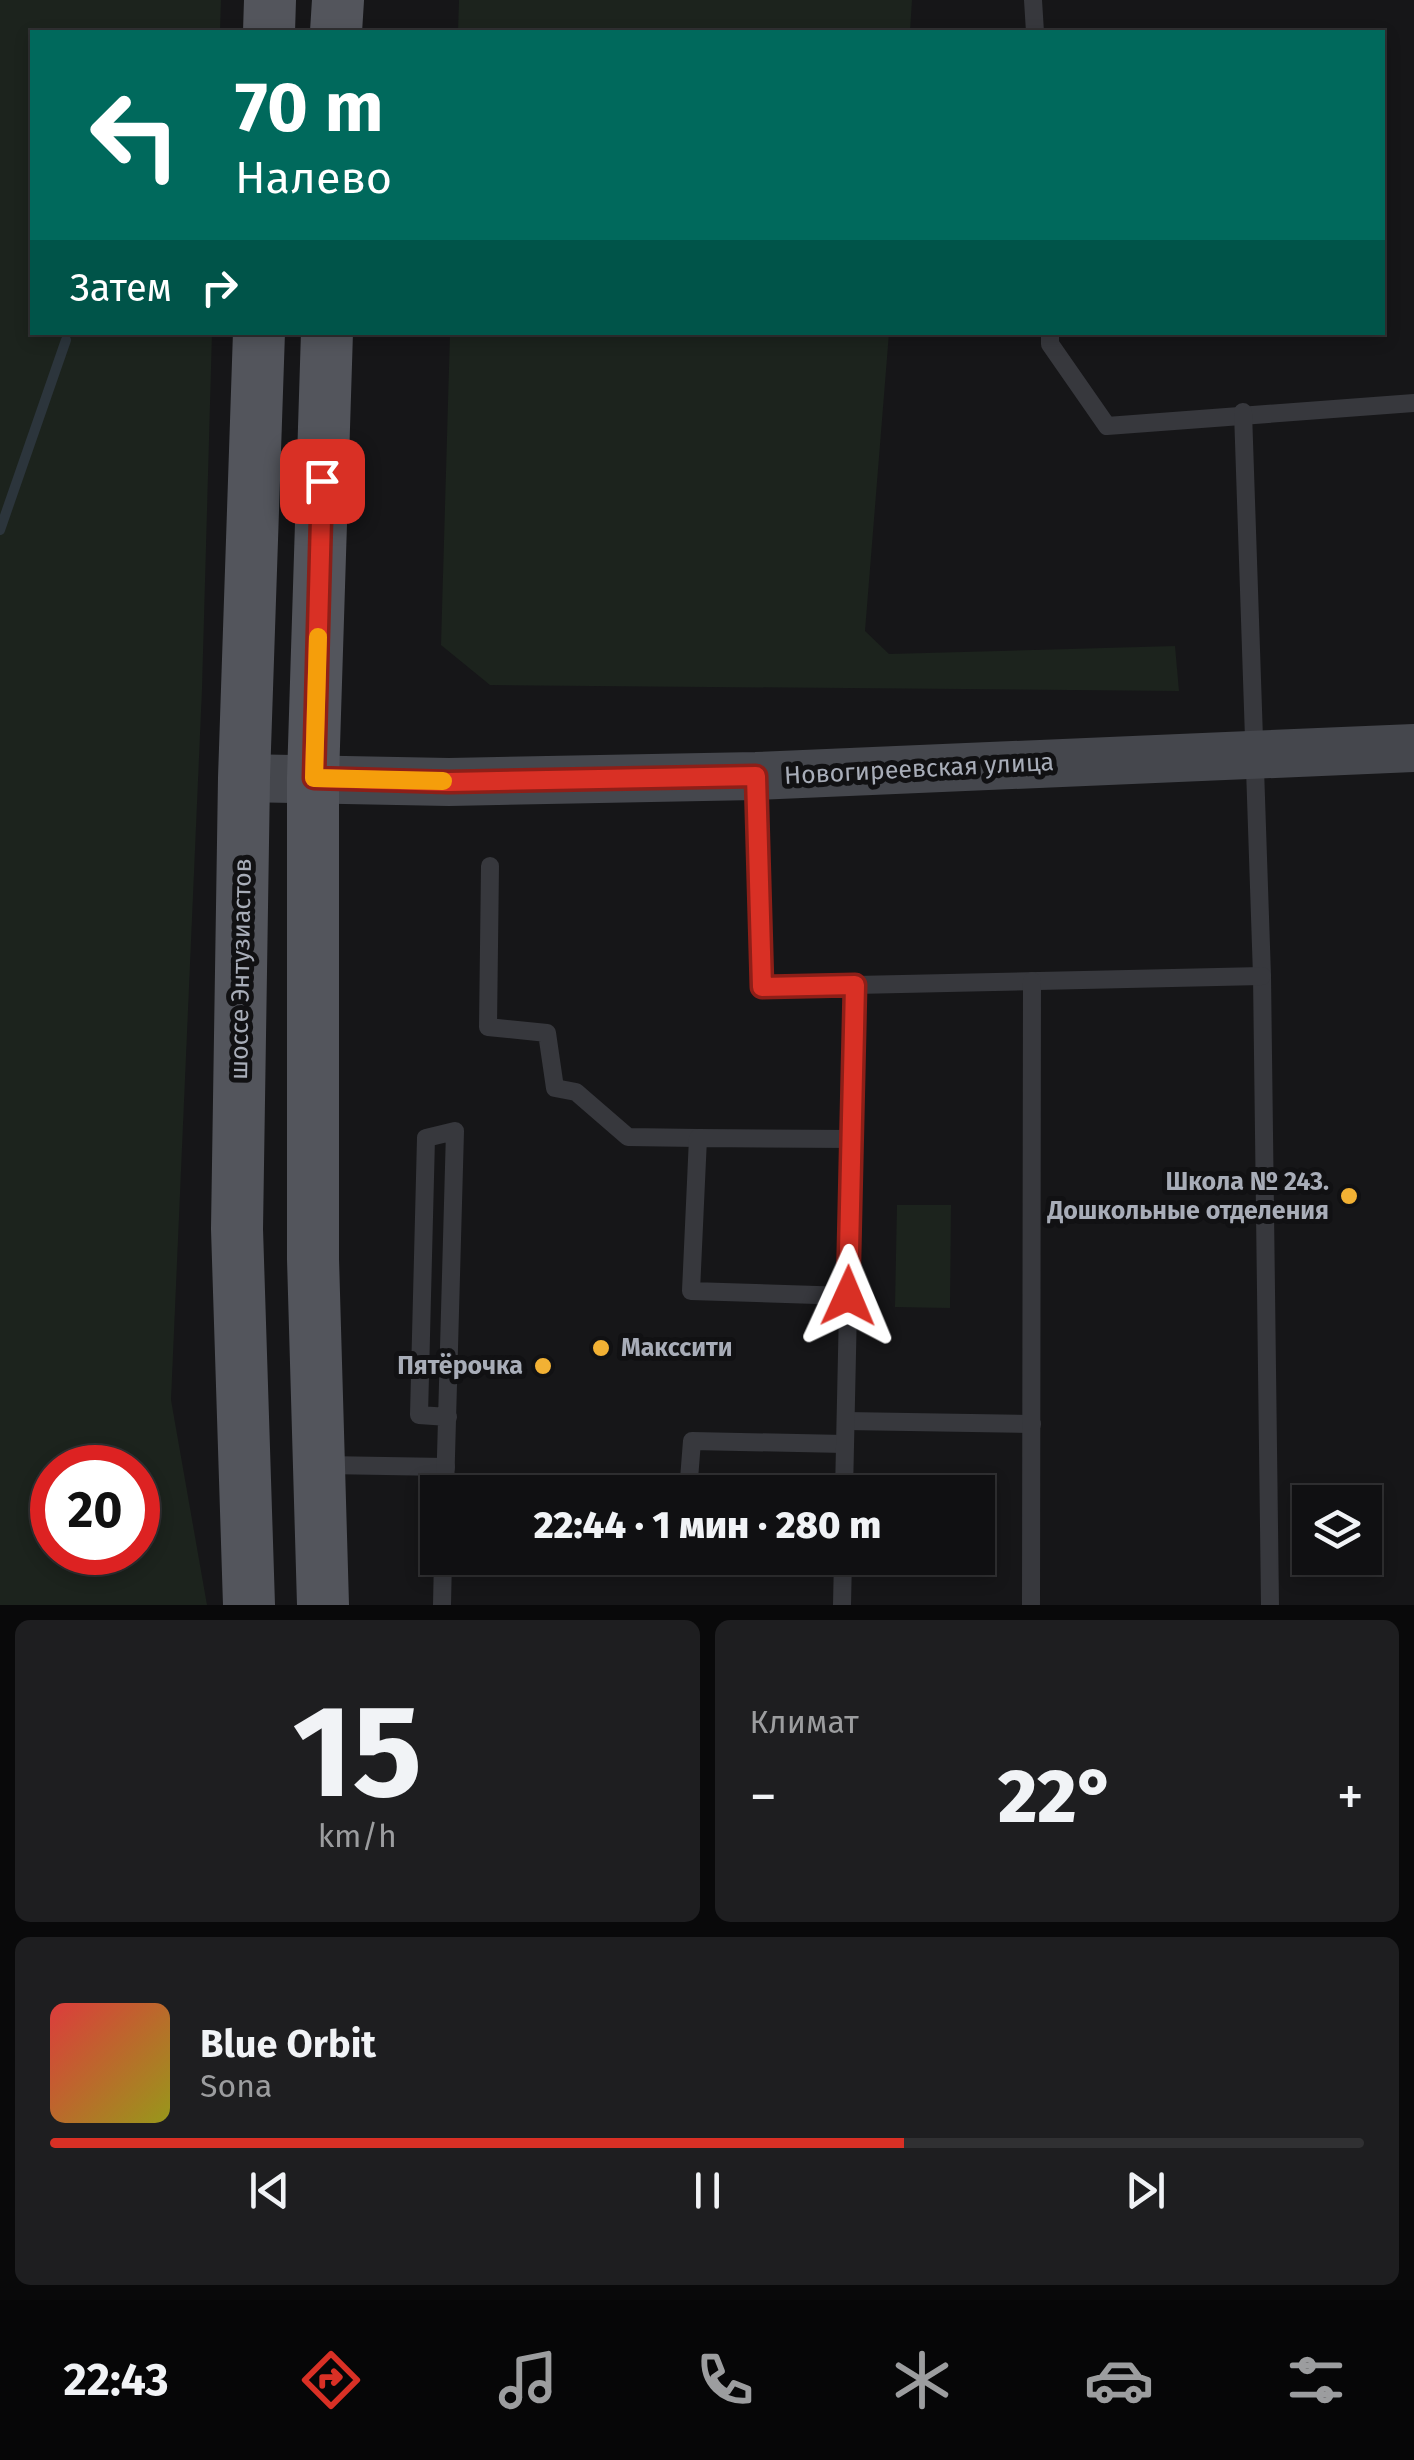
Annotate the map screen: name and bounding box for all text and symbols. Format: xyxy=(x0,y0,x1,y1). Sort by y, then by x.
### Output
text: 70 m xyxy=(235,66,384,150)
icon: left xyxy=(70,70,200,200)
text: Налево xyxy=(235,151,392,205)
icon: right xyxy=(192,260,247,315)
text: Затем xyxy=(70,265,172,311)
pin xyxy=(280,439,365,524)
icon: arrive xyxy=(295,454,350,509)
street label: Новогиреевская улица xyxy=(783,747,1055,791)
street label: шоссе Энтузиастов xyxy=(224,858,258,1080)
place label: Школа № 243. Дошкольные отделения xyxy=(1046,1167,1329,1226)
marker: Школа № 243. Дошкольные отделения xyxy=(1338,1185,1360,1207)
position arrow xyxy=(796,1244,900,1348)
place label: Макссити xyxy=(621,1333,733,1363)
marker: Макссити xyxy=(590,1337,612,1359)
place label: Пятёрочка xyxy=(397,1351,523,1381)
marker: Пятёрочка xyxy=(532,1355,554,1377)
speed limit sign: 20 xyxy=(30,1445,160,1575)
map controls xyxy=(1292,1485,1382,1575)
button: layers xyxy=(1292,1485,1382,1575)
text: 22:44 · 1 мин · 280 m xyxy=(534,1502,881,1548)
text: 15 xyxy=(292,1674,422,1830)
text: Климат xyxy=(750,1703,859,1741)
text: 22° xyxy=(998,1752,1116,1842)
text: − xyxy=(750,1764,777,1830)
text: + xyxy=(1337,1764,1364,1830)
text: km/h xyxy=(318,1817,397,1855)
text: Blue Orbit xyxy=(200,2021,376,2067)
text: Sona xyxy=(200,2067,272,2105)
icon: previous xyxy=(242,2163,297,2218)
icon: pause xyxy=(680,2163,735,2218)
icon: next xyxy=(1118,2163,1173,2218)
icon: directions xyxy=(296,2345,366,2415)
icon: music xyxy=(493,2345,563,2415)
icon: phone xyxy=(690,2345,760,2415)
icon: climate xyxy=(887,2345,957,2415)
icon: car xyxy=(1084,2345,1154,2415)
icon: filters xyxy=(1281,2345,1351,2415)
text: 22:43 xyxy=(63,2353,169,2407)

